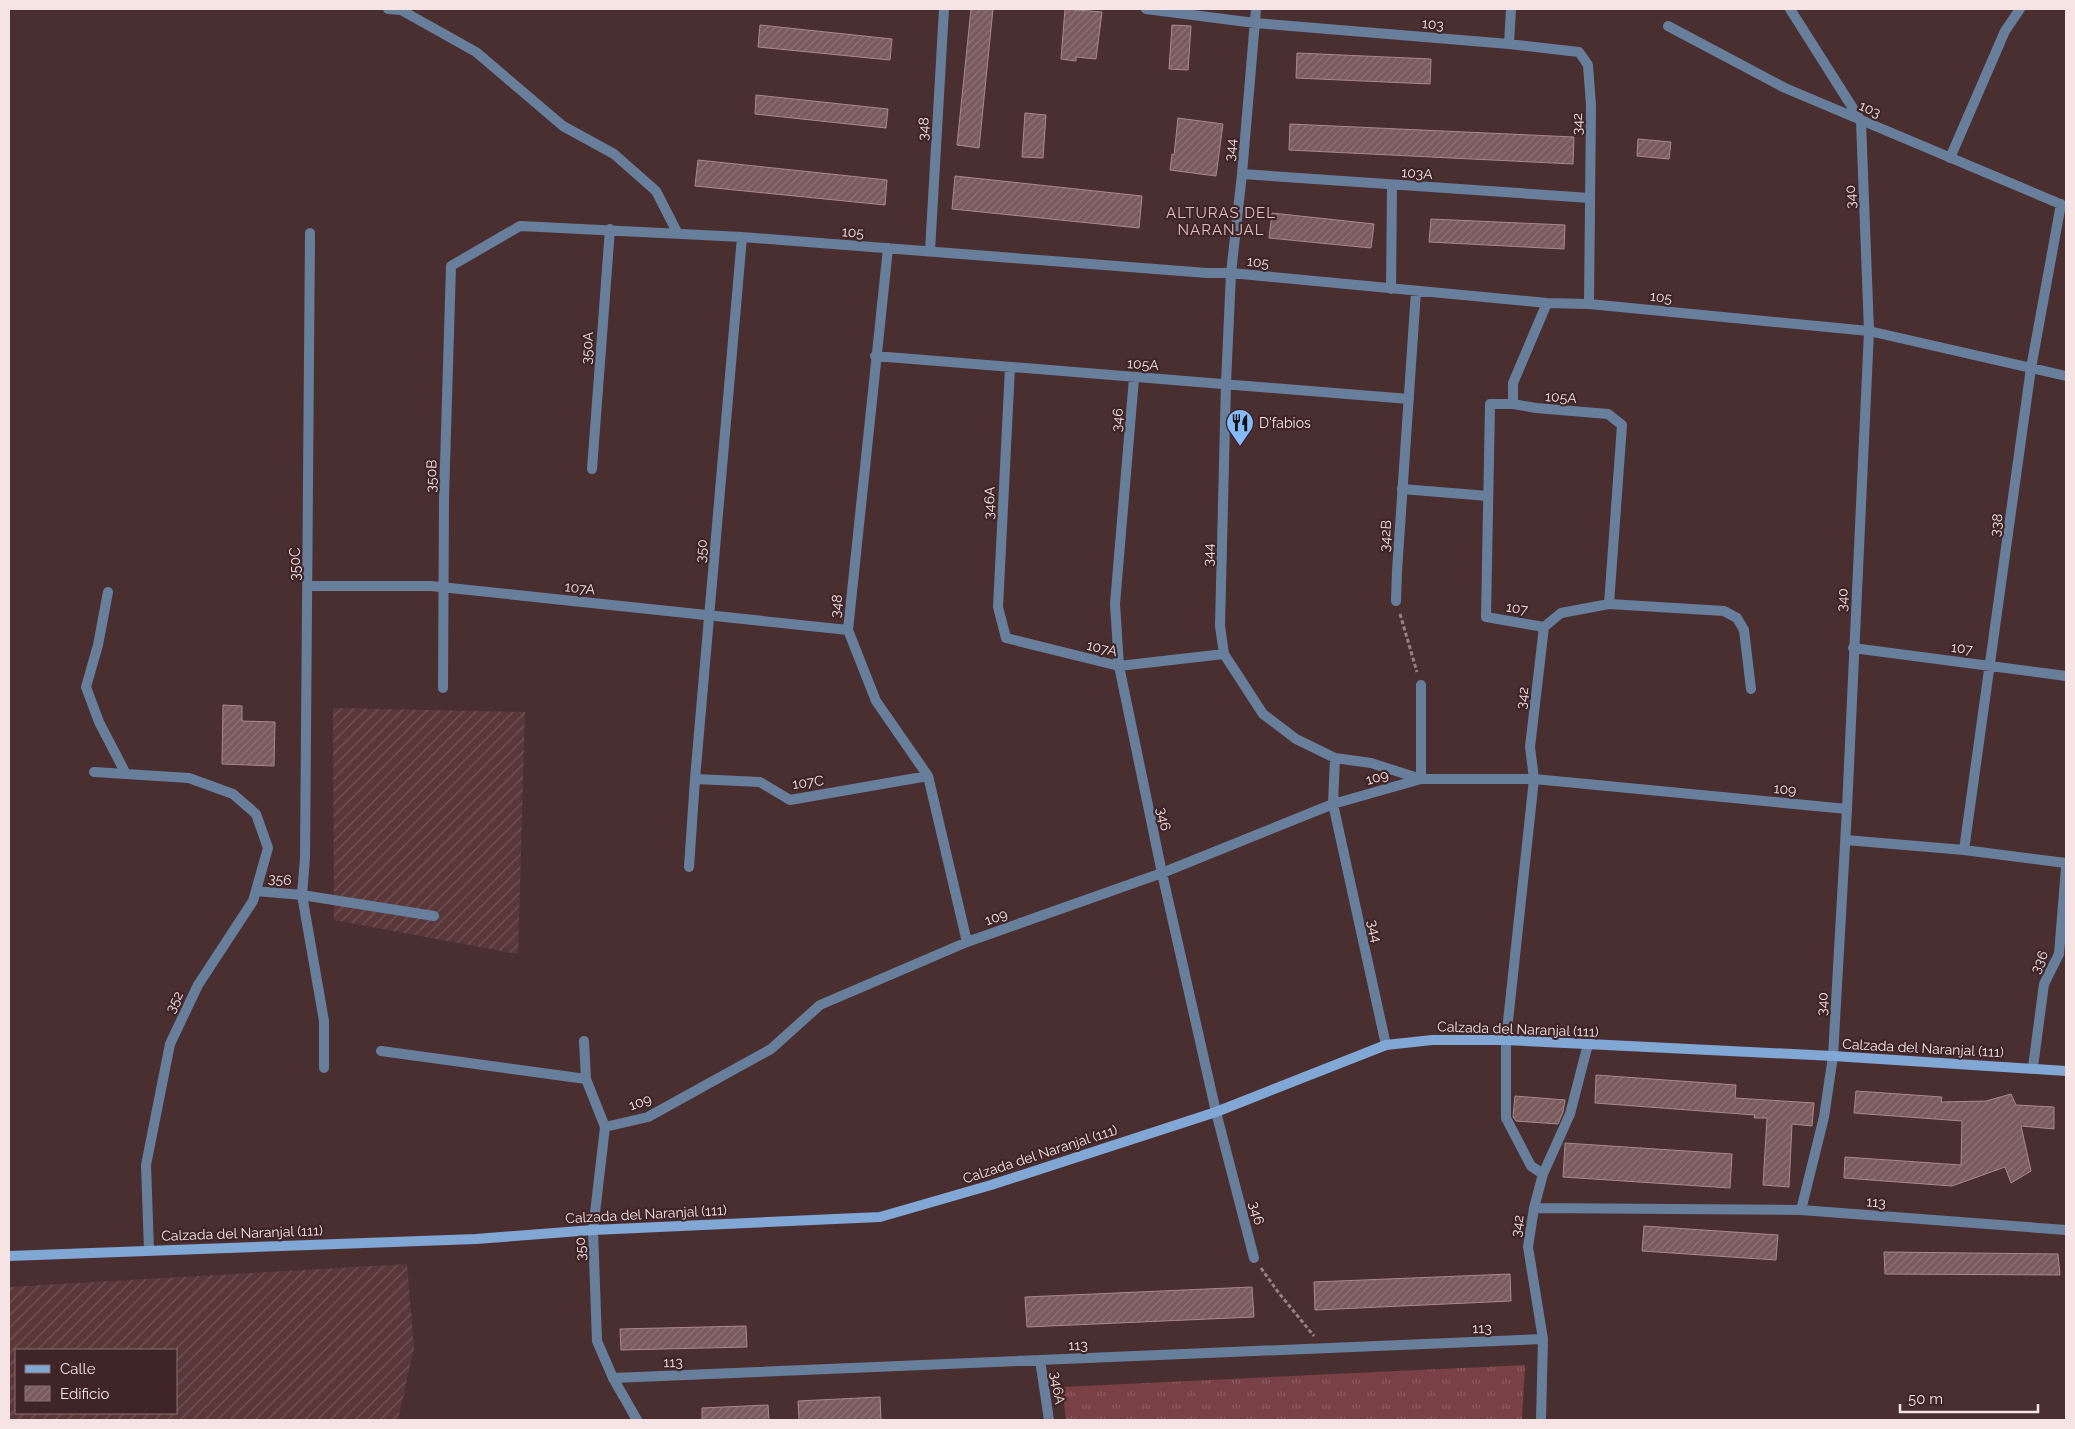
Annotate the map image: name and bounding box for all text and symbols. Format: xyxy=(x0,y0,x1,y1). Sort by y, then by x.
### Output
street label: 103 xyxy=(1421,15,1445,33)
street label: 103 xyxy=(1857,97,1883,121)
street label: 342 xyxy=(1569,113,1585,135)
street label: 348 xyxy=(914,117,932,141)
street label: 344 xyxy=(1221,138,1239,162)
street label: 103A xyxy=(1401,164,1434,182)
street label: 340 xyxy=(1842,185,1858,209)
district label: ALTURAS DEL NARANJAL xyxy=(1166,204,1276,239)
street label: 105 xyxy=(841,223,865,241)
street label: 105 xyxy=(1246,253,1270,271)
street label: 105 xyxy=(1649,288,1673,306)
street label: 350A xyxy=(578,331,596,365)
street label: 105A xyxy=(1127,355,1160,373)
street label: 105A xyxy=(1545,388,1578,406)
street label: 346 xyxy=(1108,408,1126,432)
restaurant icon: D'fabios xyxy=(1225,408,1255,447)
place label: D'fabios xyxy=(1259,415,1311,431)
street label: 350B xyxy=(422,459,440,493)
street label: 346A xyxy=(980,486,998,520)
street label: 338 xyxy=(1986,512,2006,538)
street label: 342B xyxy=(1376,520,1394,552)
street label: 350 xyxy=(692,539,710,563)
street label: 344 xyxy=(1200,543,1216,567)
street label: 350C xyxy=(287,547,303,581)
street label: 107A xyxy=(564,578,597,598)
street label: 340 xyxy=(1833,588,1851,612)
street label: 348 xyxy=(827,594,845,618)
street label: 107 xyxy=(1505,598,1530,618)
street label: 107A xyxy=(1085,637,1119,659)
street label: 107 xyxy=(1950,639,1974,657)
street label: 342 xyxy=(1513,686,1531,710)
street label: 109 xyxy=(1364,766,1390,788)
street label: 107C xyxy=(791,772,825,792)
street label: 109 xyxy=(1773,780,1797,798)
street label: 346 xyxy=(1154,806,1174,832)
street label: 356 xyxy=(267,870,293,888)
street label: 109 xyxy=(983,906,1009,928)
street label: 344 xyxy=(1365,918,1385,944)
street label: 336 xyxy=(2027,948,2051,976)
street label: 352 xyxy=(162,988,186,1016)
street label: 340 xyxy=(1813,992,1831,1016)
street label: Calzada del Naranjal (111) xyxy=(1437,1018,1599,1040)
street label: Calzada del Naranjal (111) xyxy=(1842,1036,2004,1060)
street label: 109 xyxy=(627,1091,653,1113)
street label: Calzada del Naranjal (111) xyxy=(961,1121,1120,1187)
street label: 113 xyxy=(1866,1193,1886,1211)
street label: 346 xyxy=(1246,1200,1268,1226)
street label: Calzada del Naranjal (111) xyxy=(565,1202,727,1226)
street label: 342 xyxy=(1507,1214,1527,1238)
street label: Calzada del Naranjal (111) xyxy=(161,1222,323,1244)
street label: 350 xyxy=(572,1237,588,1261)
street label: 113 xyxy=(1472,1320,1492,1336)
street label: 113 xyxy=(1068,1337,1088,1353)
legend xyxy=(15,1349,178,1414)
street label: 113 xyxy=(663,1354,683,1370)
text: Calle xyxy=(60,1360,96,1378)
street label: 346A xyxy=(1048,1371,1068,1406)
scale bar xyxy=(1900,1382,2038,1414)
text: Edificio xyxy=(60,1385,110,1403)
text: 50 m xyxy=(1908,1390,1943,1408)

